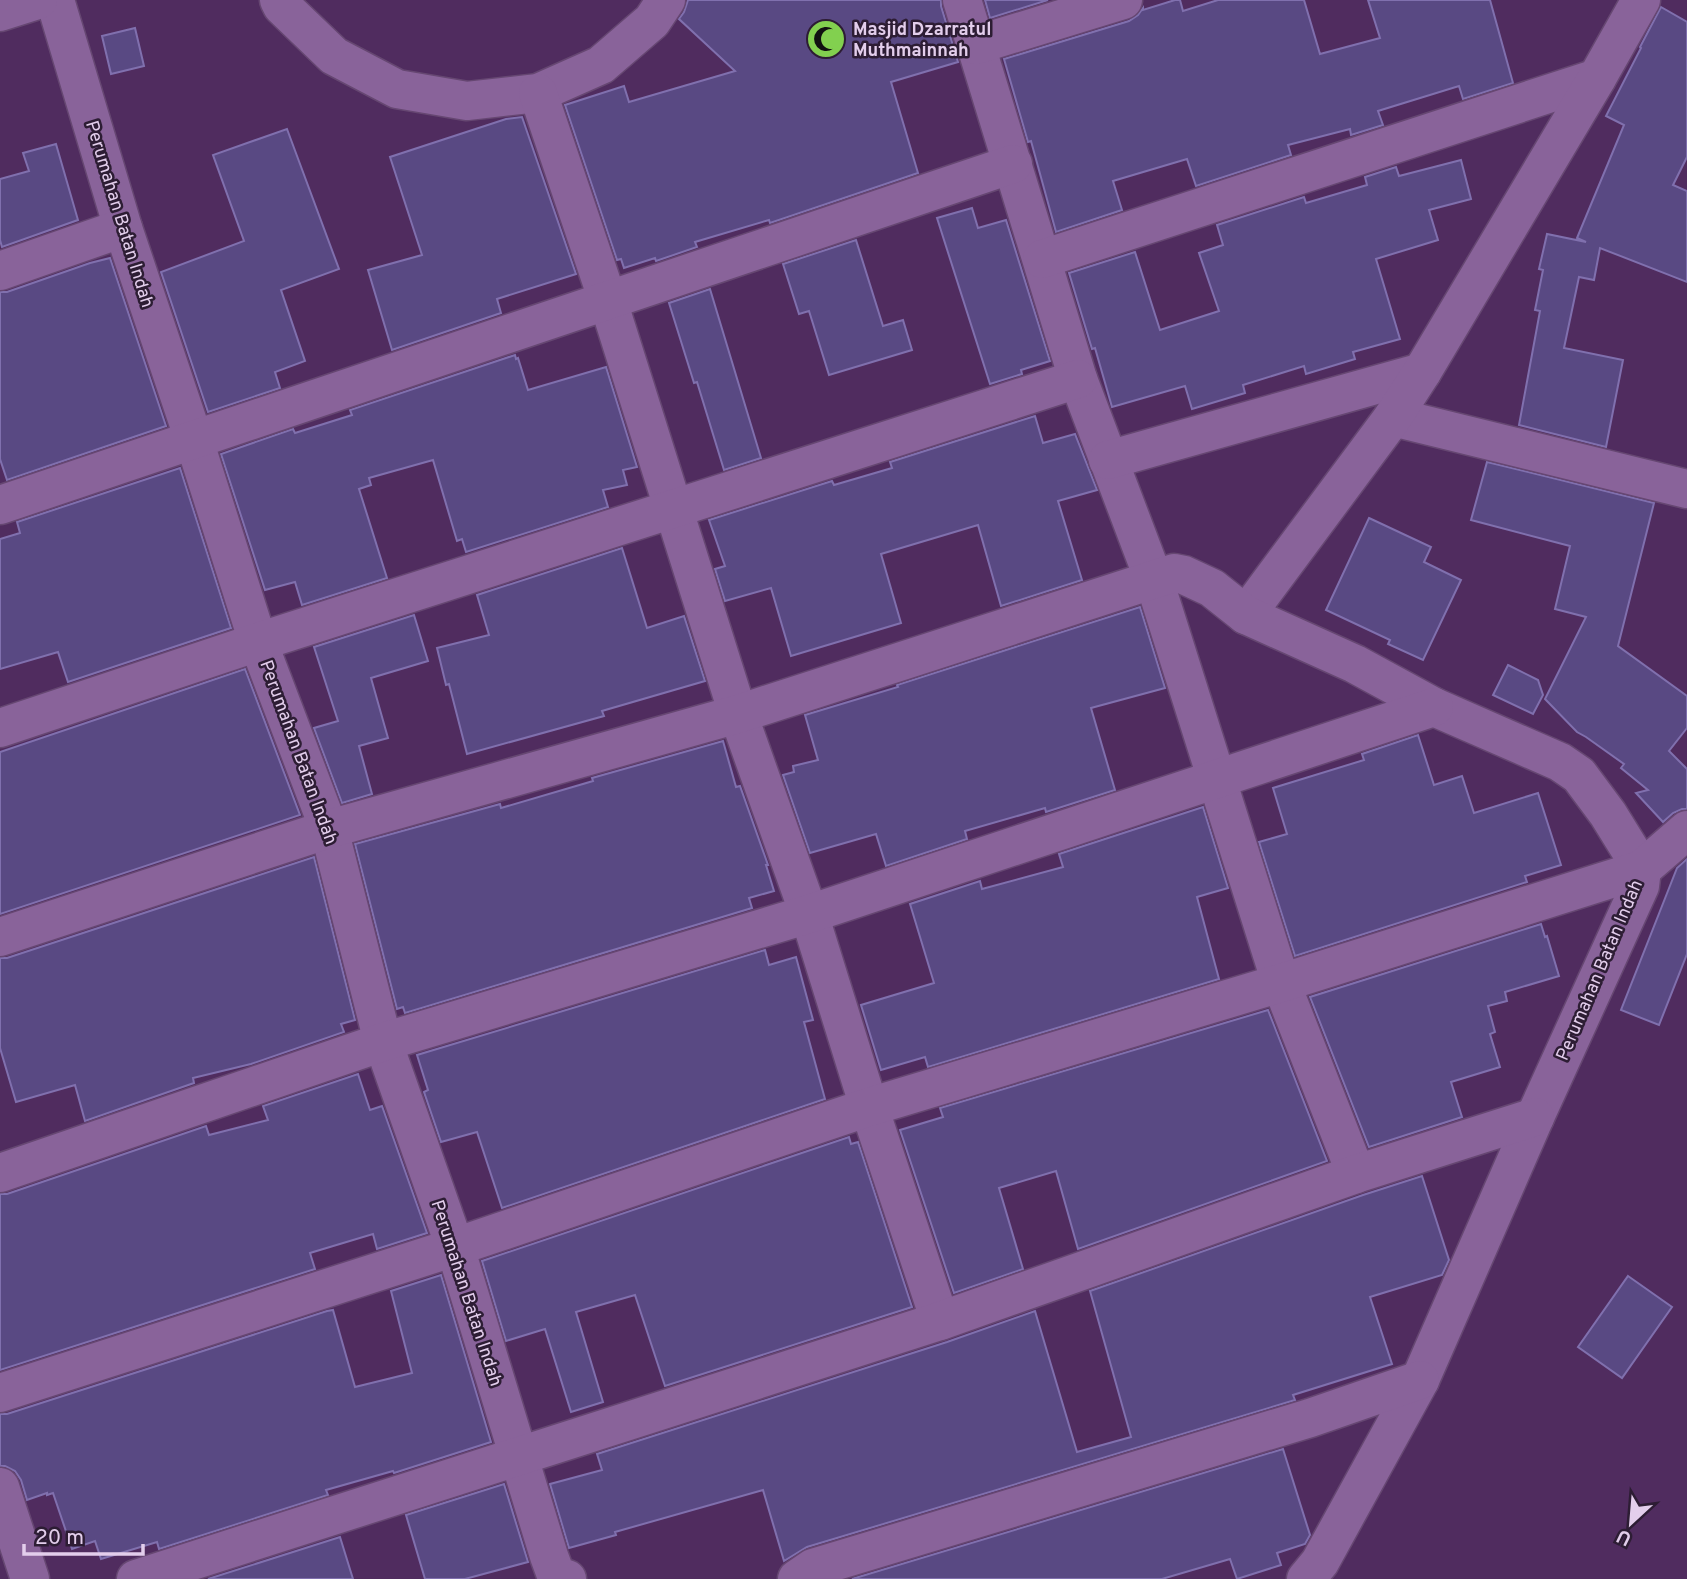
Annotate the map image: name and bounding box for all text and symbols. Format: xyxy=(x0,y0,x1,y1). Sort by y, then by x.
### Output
mosque icon: Masjid Dzarratul Muthmainnah xyxy=(805,18,847,60)
place label: Masjid Dzarratul Muthmainnah xyxy=(853,19,991,63)
street label: Perumahan Batan Indah xyxy=(79,118,158,311)
street label: Perumahan Batan Indah xyxy=(254,657,342,848)
street label: Perumahan Batan Indah xyxy=(1552,877,1649,1065)
street label: Perumahan Batan Indah xyxy=(425,1197,507,1390)
north arrow xyxy=(1596,1488,1666,1558)
scale bar xyxy=(24,1512,144,1556)
text: U xyxy=(1613,1523,1636,1550)
text: 20 m xyxy=(35,1525,84,1552)

